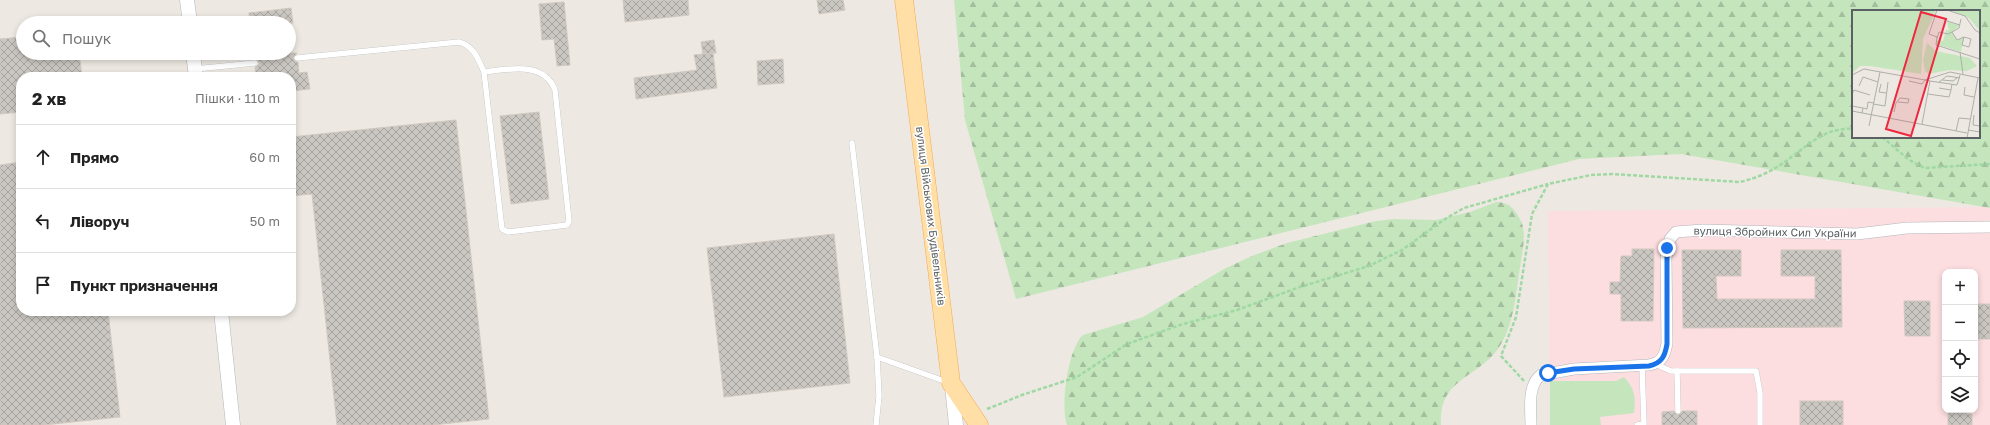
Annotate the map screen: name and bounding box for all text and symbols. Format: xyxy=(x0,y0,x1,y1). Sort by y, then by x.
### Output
inset map xyxy=(1852,10,1980,138)
search box xyxy=(16,16,296,60)
icon: search xyxy=(30,27,52,49)
text: Пошук xyxy=(62,29,111,47)
text: 2 хв xyxy=(32,88,66,109)
text: Пішки · 110 m xyxy=(195,90,280,106)
street label: вулиця Військових Будівельників xyxy=(914,126,949,306)
icon: ahead xyxy=(32,146,54,168)
text: Прямо xyxy=(70,148,119,166)
text: 60 m xyxy=(249,149,280,165)
icon: left xyxy=(32,210,54,232)
text: Ліворуч xyxy=(70,212,129,230)
text: 50 m xyxy=(250,213,280,229)
street label: вулиця Збройних Сил України xyxy=(1693,224,1857,239)
route end xyxy=(1658,239,1676,257)
map controls xyxy=(1942,269,1978,413)
button: + xyxy=(1942,269,1978,305)
icon: arrive xyxy=(32,274,54,296)
text: Пункт призначення xyxy=(70,276,218,294)
button: − xyxy=(1942,305,1978,341)
button: locate xyxy=(1942,341,1978,377)
route start xyxy=(1539,364,1557,382)
button: layers xyxy=(1942,377,1978,413)

